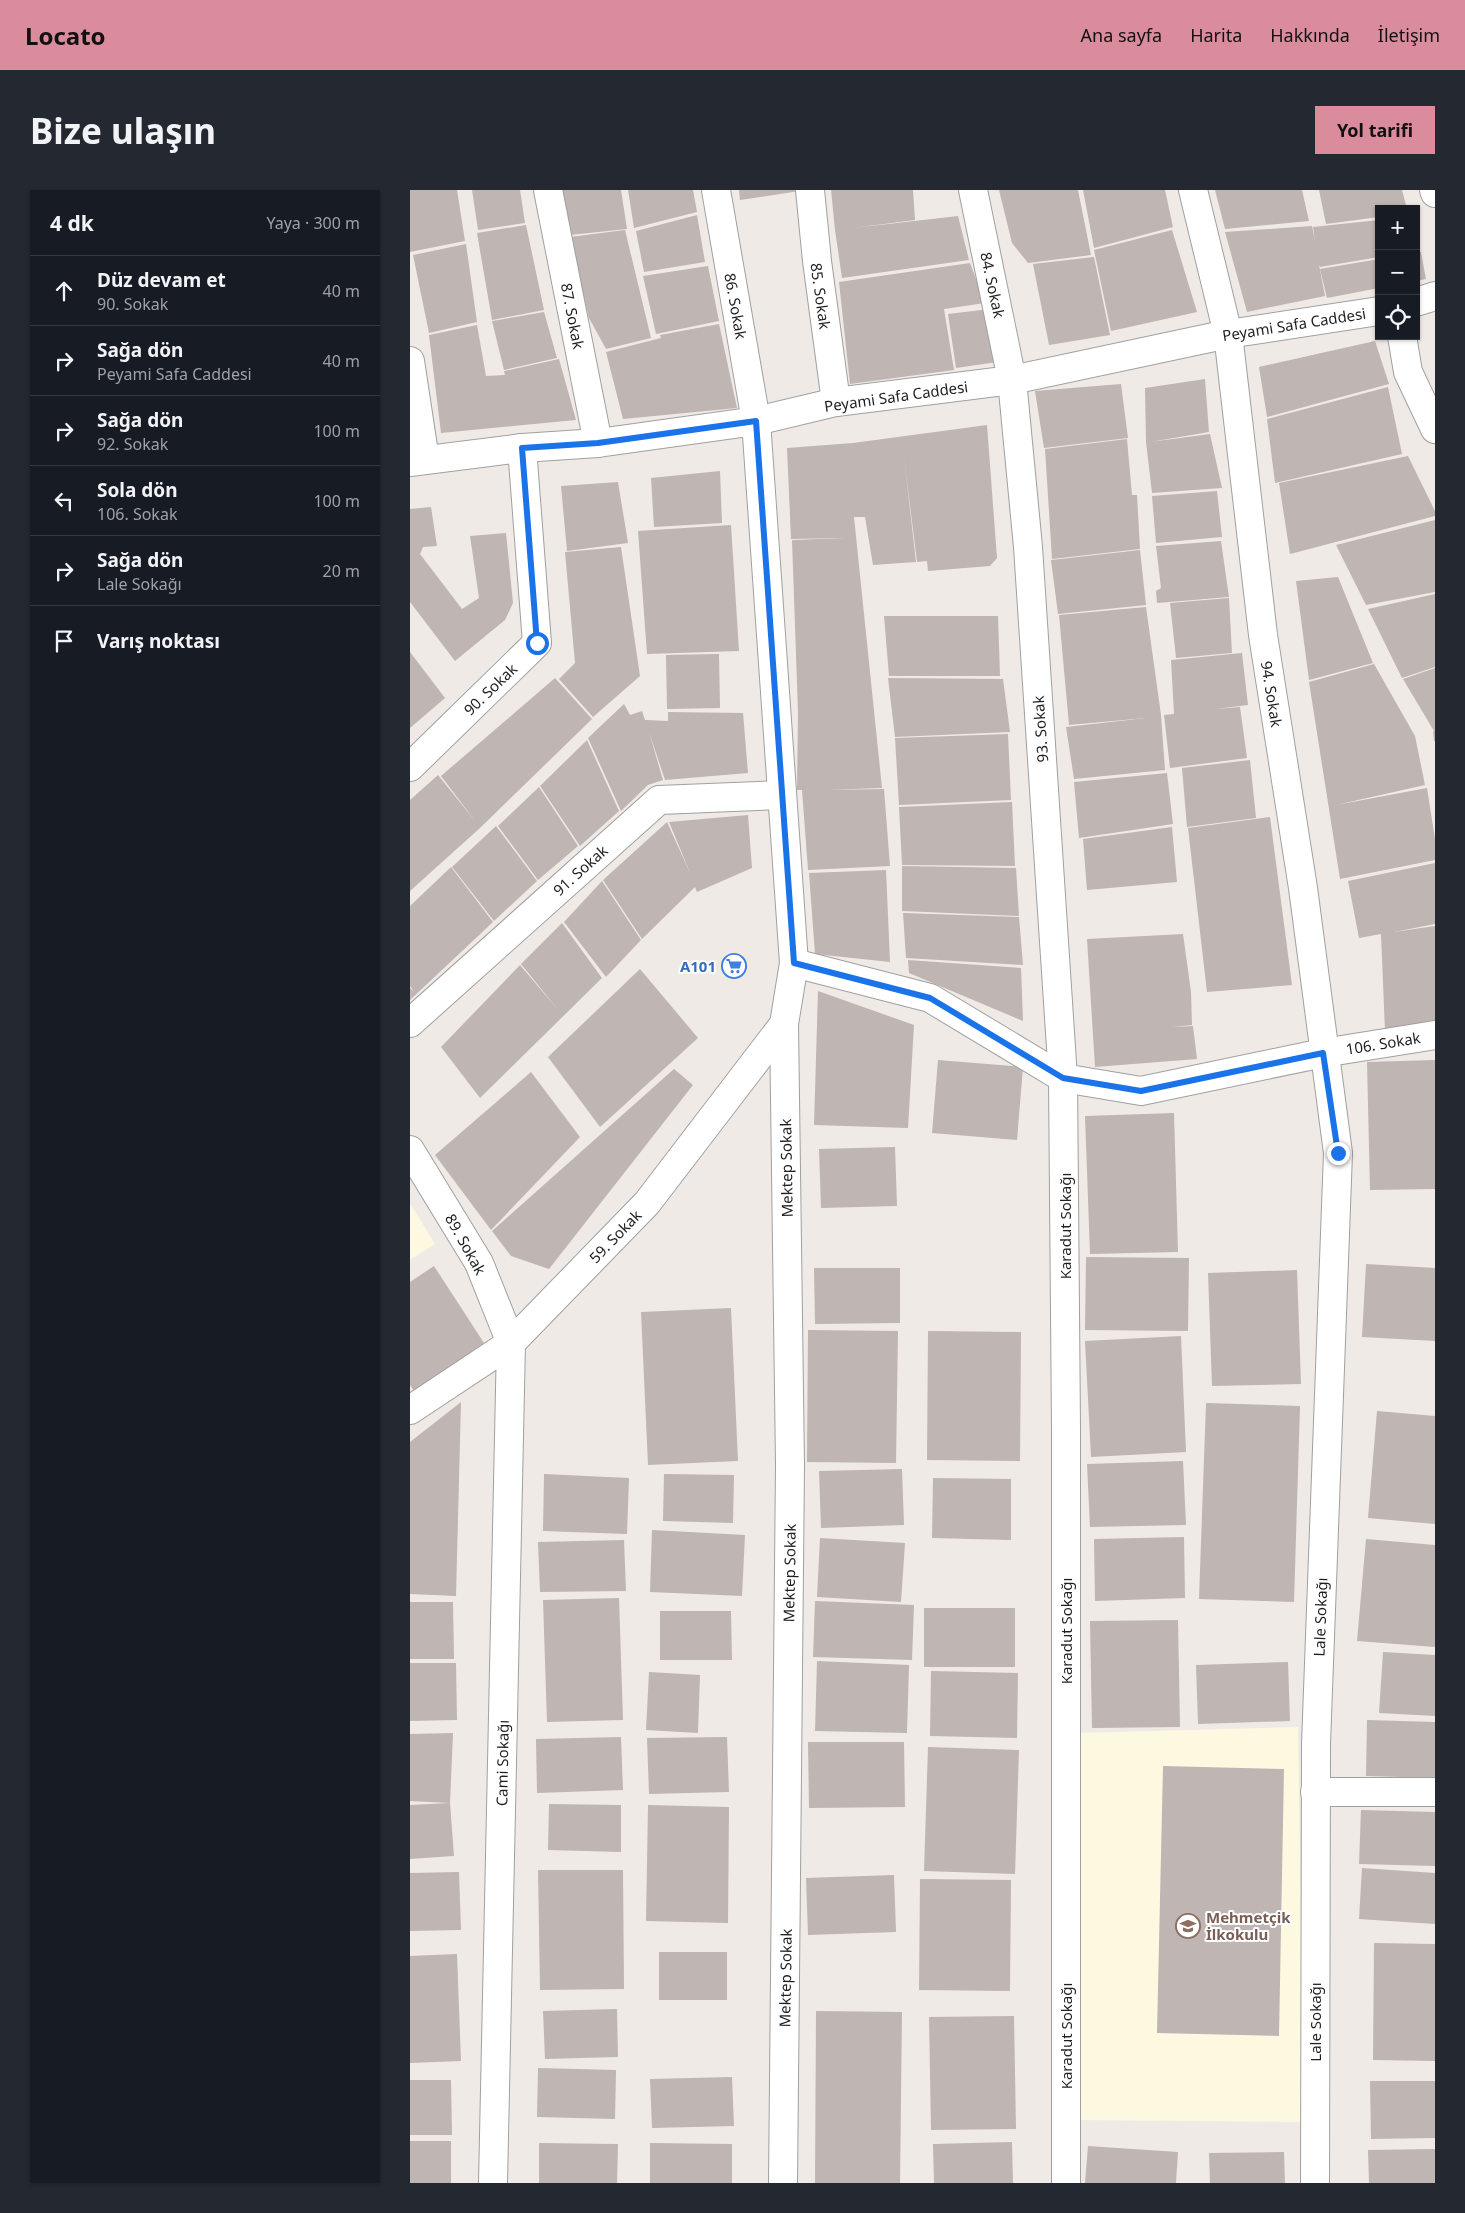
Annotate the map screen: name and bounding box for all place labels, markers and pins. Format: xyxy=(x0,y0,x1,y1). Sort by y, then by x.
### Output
supermarket icon: A101 xyxy=(721,953,747,979)
place label: A101 xyxy=(680,956,716,976)
place label: Mehmetçik İlkokulu xyxy=(1206,1907,1291,1944)
school or university icon: Mehmetçik İlkokulu xyxy=(1175,1913,1201,1939)

